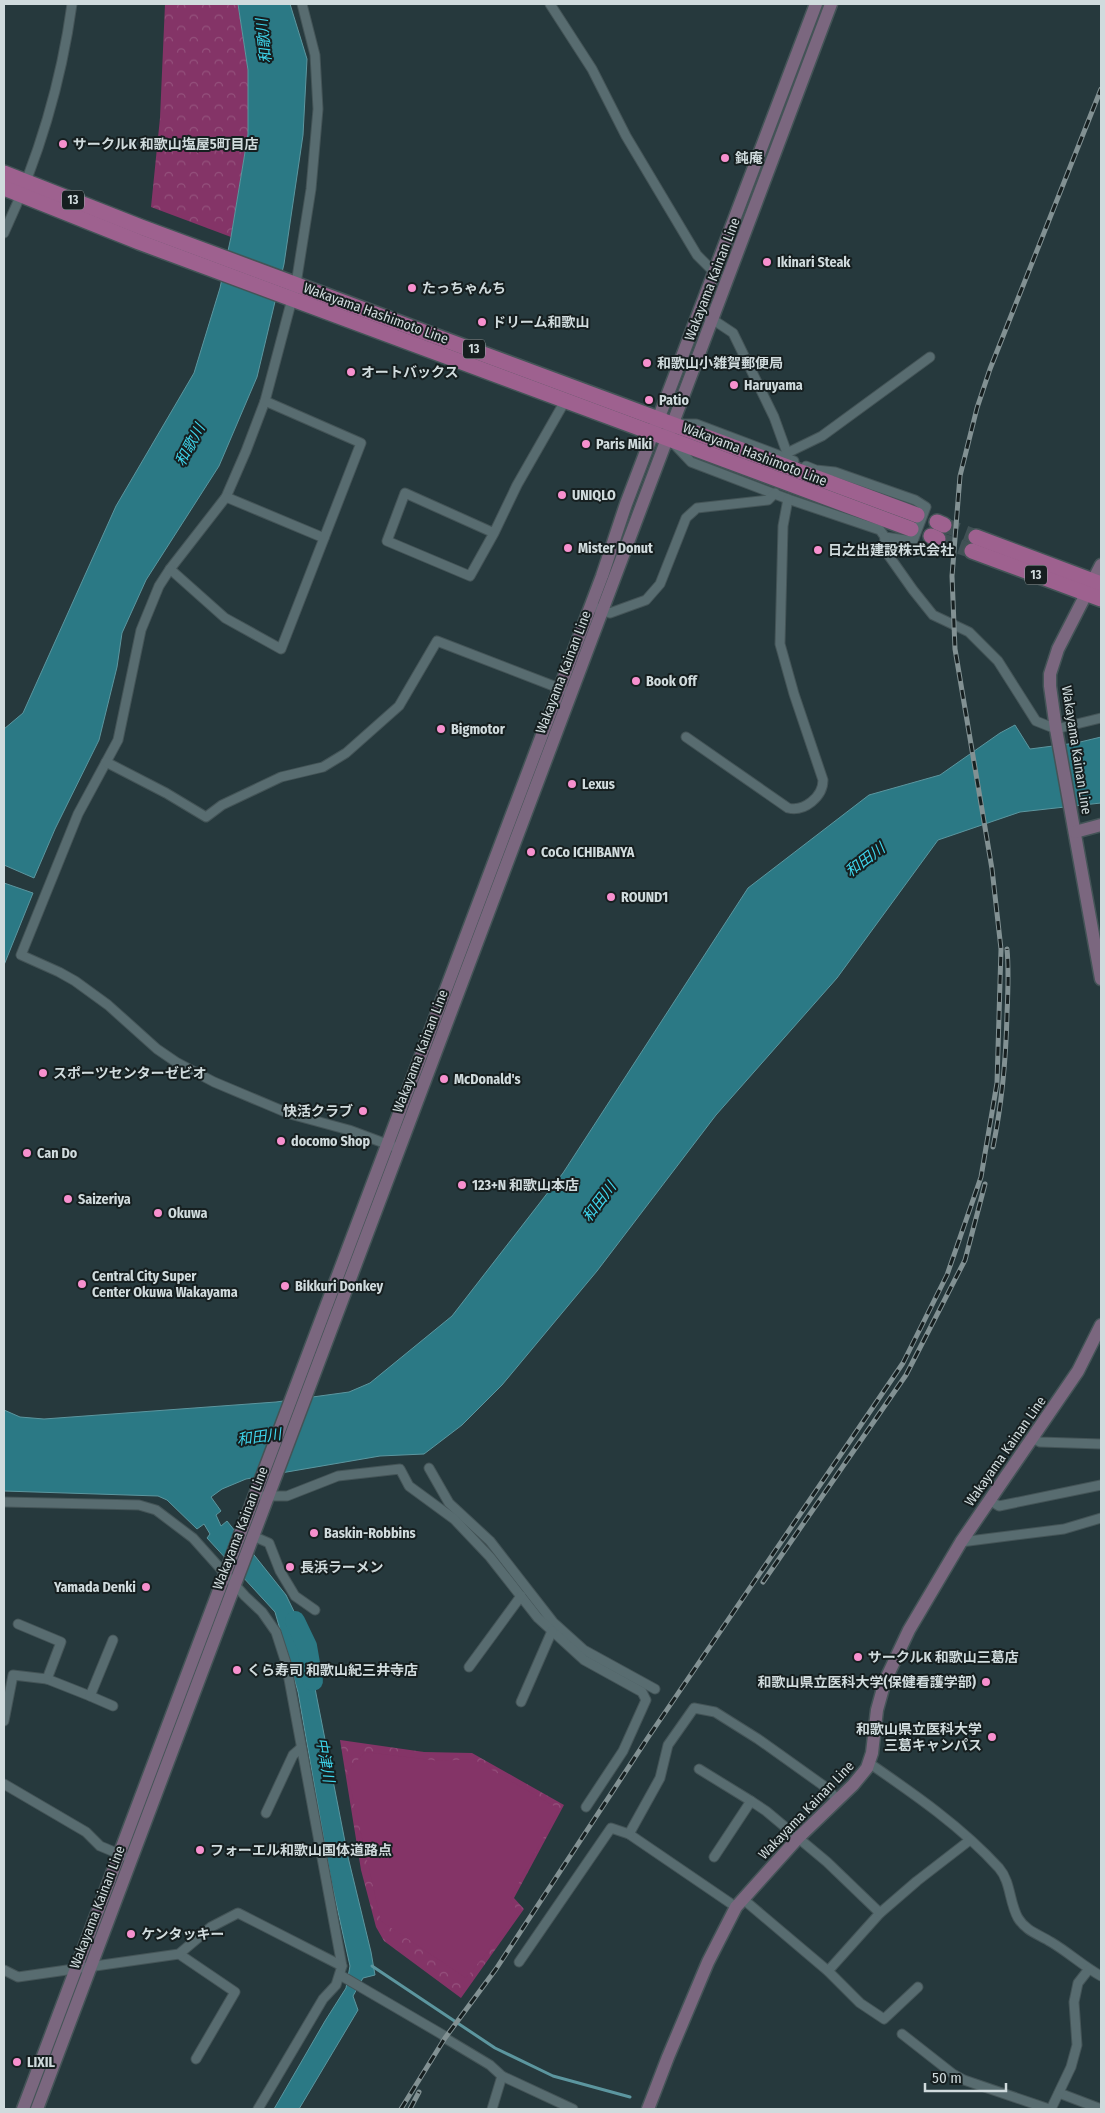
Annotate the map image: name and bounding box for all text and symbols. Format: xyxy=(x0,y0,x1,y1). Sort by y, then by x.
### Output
water label: 和歌川 xyxy=(252,16,275,64)
place label: サークルK 和歌山塩屋5町目店 xyxy=(73,136,259,153)
marker: サークルK 和歌山塩屋5町目店 xyxy=(57,138,69,150)
place label: 鈍庵 xyxy=(735,150,763,167)
marker: 鈍庵 xyxy=(719,152,731,164)
road number: 13 xyxy=(62,190,84,210)
street label: Wakayama Kainan Line xyxy=(681,215,744,343)
place label: Ikinari Steak xyxy=(777,254,851,271)
marker: Ikinari Steak xyxy=(761,256,773,268)
street label: Wakayama Hashimoto Line xyxy=(301,279,451,348)
place label: たっちゃんち xyxy=(422,280,506,297)
marker: たっちゃんち xyxy=(406,282,418,294)
place label: ドリーム和歌山 xyxy=(492,314,590,331)
marker: ドリーム和歌山 xyxy=(476,316,488,328)
road number: 13 xyxy=(463,339,485,358)
place label: 和歌山小雑賀郵便局 xyxy=(657,355,783,372)
marker: 和歌山小雑賀郵便局 xyxy=(641,357,653,369)
place label: オートバックス xyxy=(361,364,459,381)
marker: オートバックス xyxy=(345,366,357,378)
place label: Haruyama xyxy=(744,377,803,394)
marker: Haruyama xyxy=(728,379,740,391)
place label: Patio xyxy=(659,392,689,409)
marker: Patio xyxy=(643,394,655,406)
water label: 和歌川 xyxy=(171,419,209,469)
street label: Wakayama Hashimoto Line xyxy=(680,419,829,490)
place label: Paris Miki xyxy=(596,436,653,453)
marker: Paris Miki xyxy=(580,438,592,450)
place label: UNIQLO xyxy=(572,487,616,504)
marker: UNIQLO xyxy=(556,489,568,501)
place label: Mister Donut xyxy=(578,540,654,557)
marker: Mister Donut xyxy=(562,542,574,554)
place label: 日之出建設株式会社 xyxy=(828,542,954,559)
marker: 日之出建設株式会社 xyxy=(812,544,824,556)
road number: 13 xyxy=(1025,566,1047,584)
street label: Wakayama Kainan Line xyxy=(532,608,595,736)
place label: Book Off xyxy=(646,673,698,690)
marker: Book Off xyxy=(630,675,642,687)
street label: Wakayama Kainan Line xyxy=(1058,684,1095,816)
place label: Bigmotor xyxy=(451,721,506,738)
marker: Bigmotor xyxy=(435,723,447,735)
place label: Lexus xyxy=(582,776,615,793)
marker: Lexus xyxy=(566,778,578,790)
water label: 和田川 xyxy=(842,838,890,881)
place label: CoCo ICHIBANYA xyxy=(541,844,635,861)
marker: CoCo ICHIBANYA xyxy=(525,846,537,858)
place label: ROUND1 xyxy=(621,889,668,906)
marker: ROUND1 xyxy=(605,891,617,903)
street label: Wakayama Kainan Line xyxy=(389,987,452,1115)
place label: スポーツセンターゼビオ xyxy=(53,1065,207,1082)
marker: スポーツセンターゼビオ xyxy=(37,1067,49,1079)
place label: McDonald's xyxy=(454,1071,521,1088)
marker: McDonald's xyxy=(438,1073,450,1085)
place label: 快活クラブ xyxy=(283,1103,353,1120)
marker: 快活クラブ xyxy=(357,1105,369,1117)
place label: docomo Shop xyxy=(291,1133,371,1150)
marker: docomo Shop xyxy=(275,1135,287,1147)
place label: Can Do xyxy=(37,1145,78,1162)
marker: Can Do xyxy=(21,1147,33,1159)
place label: 123+N 和歌山本店 xyxy=(472,1177,579,1194)
water label: 和田川 xyxy=(578,1177,621,1225)
marker: 123+N 和歌山本店 xyxy=(456,1179,468,1191)
place label: Saizeriya xyxy=(78,1191,131,1208)
marker: Saizeriya xyxy=(62,1193,74,1205)
place label: Okuwa xyxy=(168,1205,207,1222)
marker: Okuwa xyxy=(152,1207,164,1219)
place label: Central City Super Center Okuwa Wakayama xyxy=(92,1268,238,1301)
marker: Central City Super Center Okuwa Wakayama xyxy=(76,1278,88,1290)
place label: Bikkuri Donkey xyxy=(295,1278,384,1295)
marker: Bikkuri Donkey xyxy=(279,1280,291,1292)
street label: Wakayama Kainan Line xyxy=(961,1393,1050,1510)
water label: 和田川 xyxy=(235,1425,285,1449)
street label: Wakayama Kainan Line xyxy=(209,1464,272,1592)
place label: Baskin-Robbins xyxy=(324,1525,416,1542)
marker: Baskin-Robbins xyxy=(308,1527,320,1539)
place label: 長浜ラーメン xyxy=(300,1559,383,1576)
marker: 長浜ラーメン xyxy=(284,1561,296,1573)
place label: Yamada Denki xyxy=(53,1579,136,1596)
marker: Yamada Denki xyxy=(140,1581,152,1593)
place label: サークルK 和歌山三葛店 xyxy=(868,1649,1019,1666)
marker: サークルK 和歌山三葛店 xyxy=(852,1651,864,1663)
place label: くら寿司 和歌山紀三井寺店 xyxy=(247,1662,418,1679)
marker: くら寿司 和歌山紀三井寺店 xyxy=(231,1664,243,1676)
place label: 和歌山県立医科大学(保健看護学部) xyxy=(758,1674,976,1691)
marker: 和歌山県立医科大学(保健看護学部) xyxy=(980,1676,992,1688)
place label: 和歌山県立医科大学 三葛キャンパス xyxy=(856,1721,982,1754)
marker: 和歌山県立医科大学 三葛キャンパス xyxy=(986,1731,998,1743)
water label: 中津川 xyxy=(312,1736,338,1786)
street label: Wakayama Kainan Line xyxy=(755,1758,858,1863)
place label: フォーエル和歌山国体道路点 xyxy=(210,1842,392,1859)
street label: Wakayama Kainan Line xyxy=(66,1843,129,1971)
marker: フォーエル和歌山国体道路点 xyxy=(194,1844,206,1856)
place label: ケンタッキー xyxy=(141,1926,225,1943)
marker: ケンタッキー xyxy=(125,1928,137,1940)
place label: LIXIL xyxy=(27,2054,55,2071)
marker: LIXIL xyxy=(11,2056,23,2068)
scale bar xyxy=(925,2060,1006,2092)
text: 50 m xyxy=(932,2069,962,2087)

